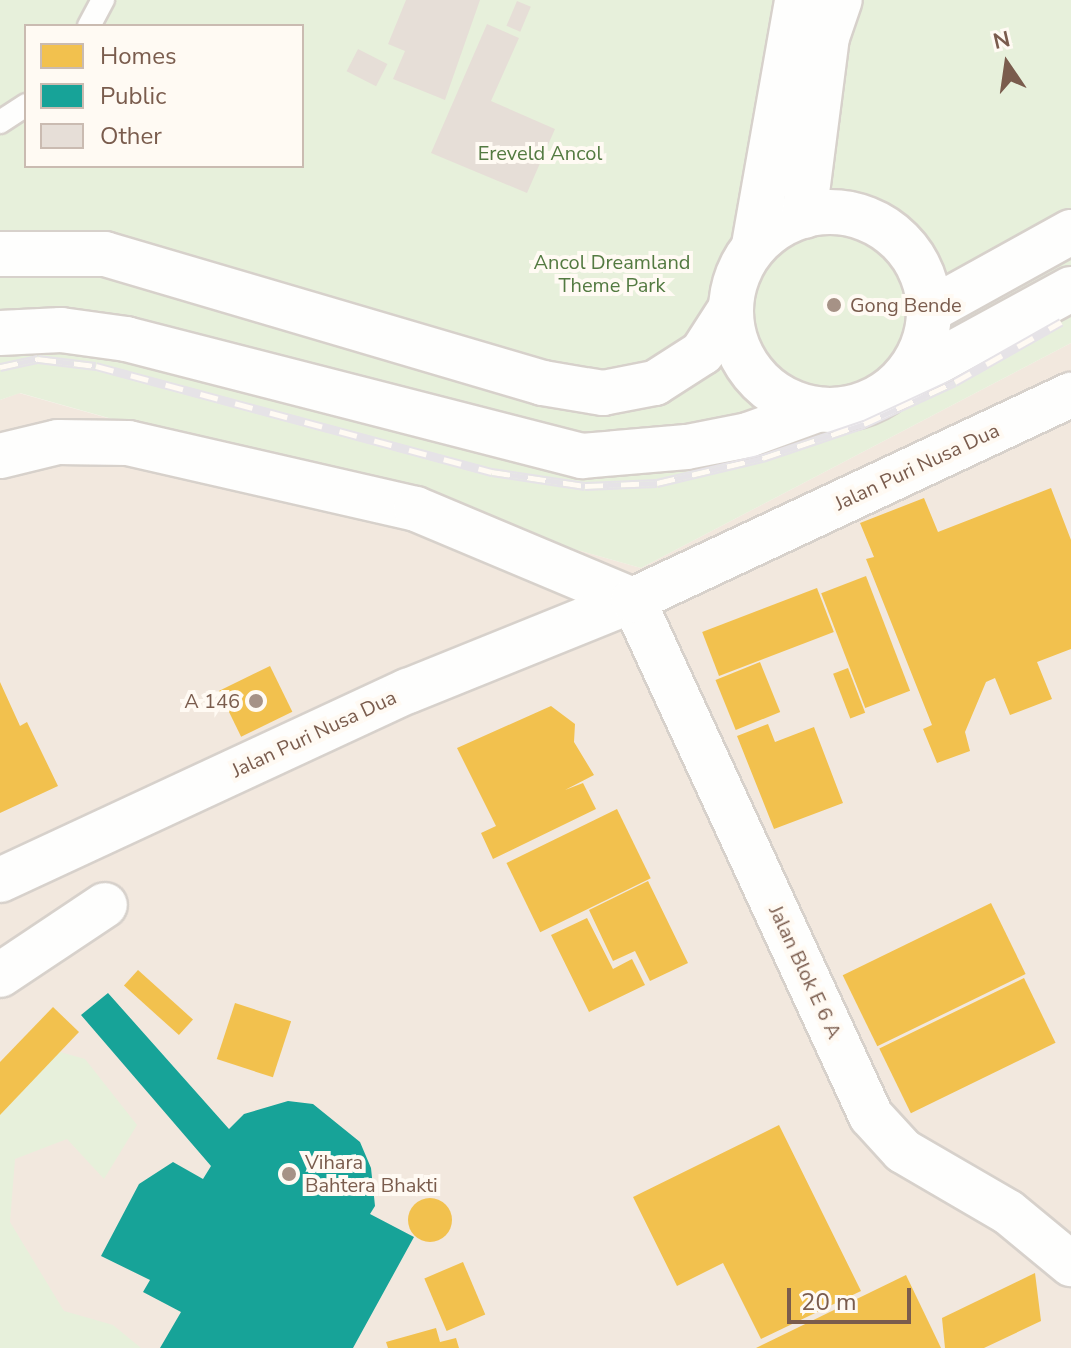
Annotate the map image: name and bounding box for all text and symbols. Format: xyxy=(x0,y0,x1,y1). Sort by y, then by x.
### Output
legend xyxy=(24,24,304,168)
north arrow xyxy=(967,24,1047,104)
text: N xyxy=(990,24,1013,57)
text: Homes xyxy=(100,40,176,72)
text: Public xyxy=(100,80,166,112)
text: Other xyxy=(100,120,162,152)
park label: Ereveld Ancol xyxy=(478,141,602,165)
park label: Ancol Dreamland Theme Park xyxy=(534,251,690,298)
place label: Gong Bende xyxy=(850,293,962,317)
marker: Gong Bende xyxy=(825,296,843,314)
street label: Jalan Puri Nusa Dua xyxy=(831,418,1003,516)
street label: Jalan Puri Nusa Dua xyxy=(228,685,400,783)
place label: A 146 xyxy=(184,689,240,713)
marker: A 146 xyxy=(247,692,265,710)
street label: Jalan Blok E 6 A xyxy=(764,902,846,1042)
place label: Vihara Bahtera Bhakti xyxy=(305,1150,438,1197)
marker: Vihara Bahtera Bhakti xyxy=(280,1165,298,1183)
scale bar xyxy=(791,1272,915,1322)
text: 20 m xyxy=(801,1286,857,1318)

